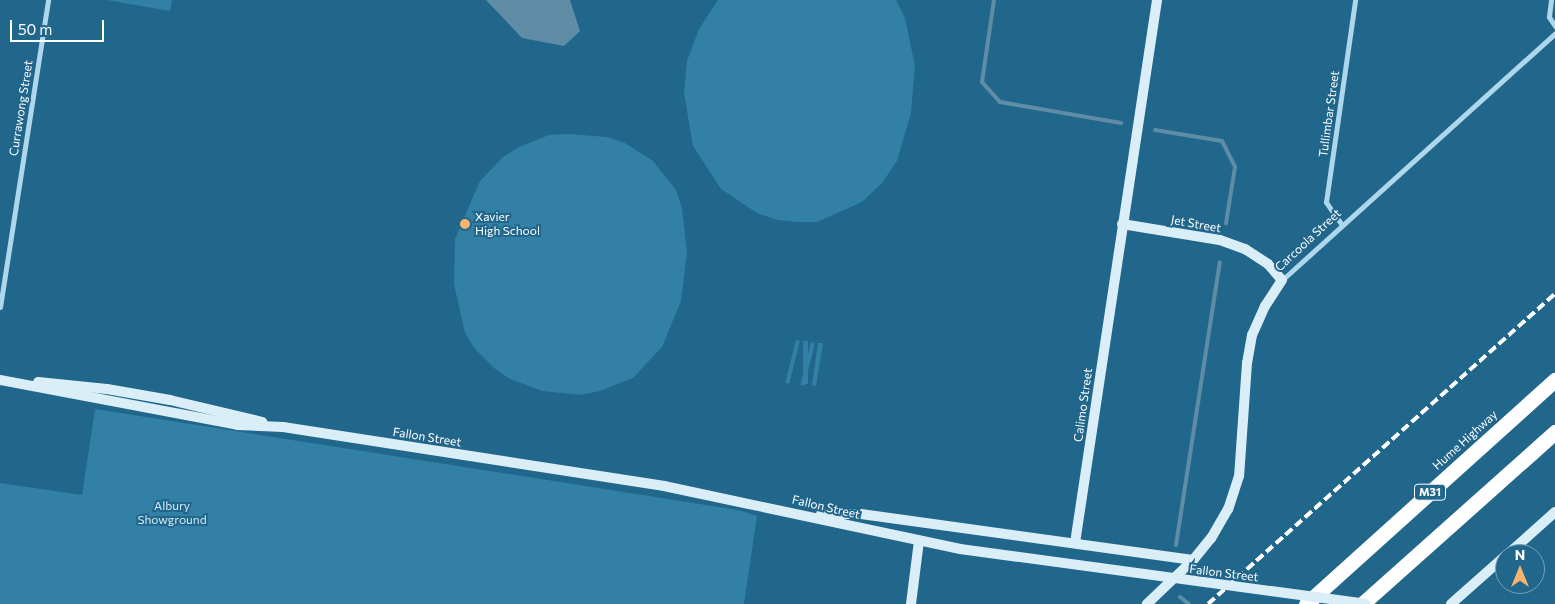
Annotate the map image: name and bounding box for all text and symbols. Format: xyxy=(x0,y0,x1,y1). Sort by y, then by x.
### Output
scale bar xyxy=(12,10,106,42)
text: 50 m xyxy=(18,20,52,38)
street label: Currawong Street xyxy=(6,59,36,157)
street label: Tullimbar Street xyxy=(1316,70,1342,158)
street label: Carcoola Street xyxy=(1272,206,1344,274)
place label: Xavier High School xyxy=(475,210,540,238)
street label: Jet Street xyxy=(1170,212,1222,236)
marker: Xavier High School xyxy=(459,218,471,230)
street label: Calimo Street xyxy=(1071,367,1095,443)
street label: Hume Highway xyxy=(1430,407,1500,473)
street label: Fallon Street xyxy=(392,424,462,450)
road number: M31 xyxy=(1414,484,1446,501)
street label: Fallon Street xyxy=(791,492,861,522)
park label: Albury Showground xyxy=(137,499,207,527)
north arrow xyxy=(1495,544,1545,594)
text: N xyxy=(1515,546,1525,563)
street label: Fallon Street xyxy=(1189,562,1259,584)

